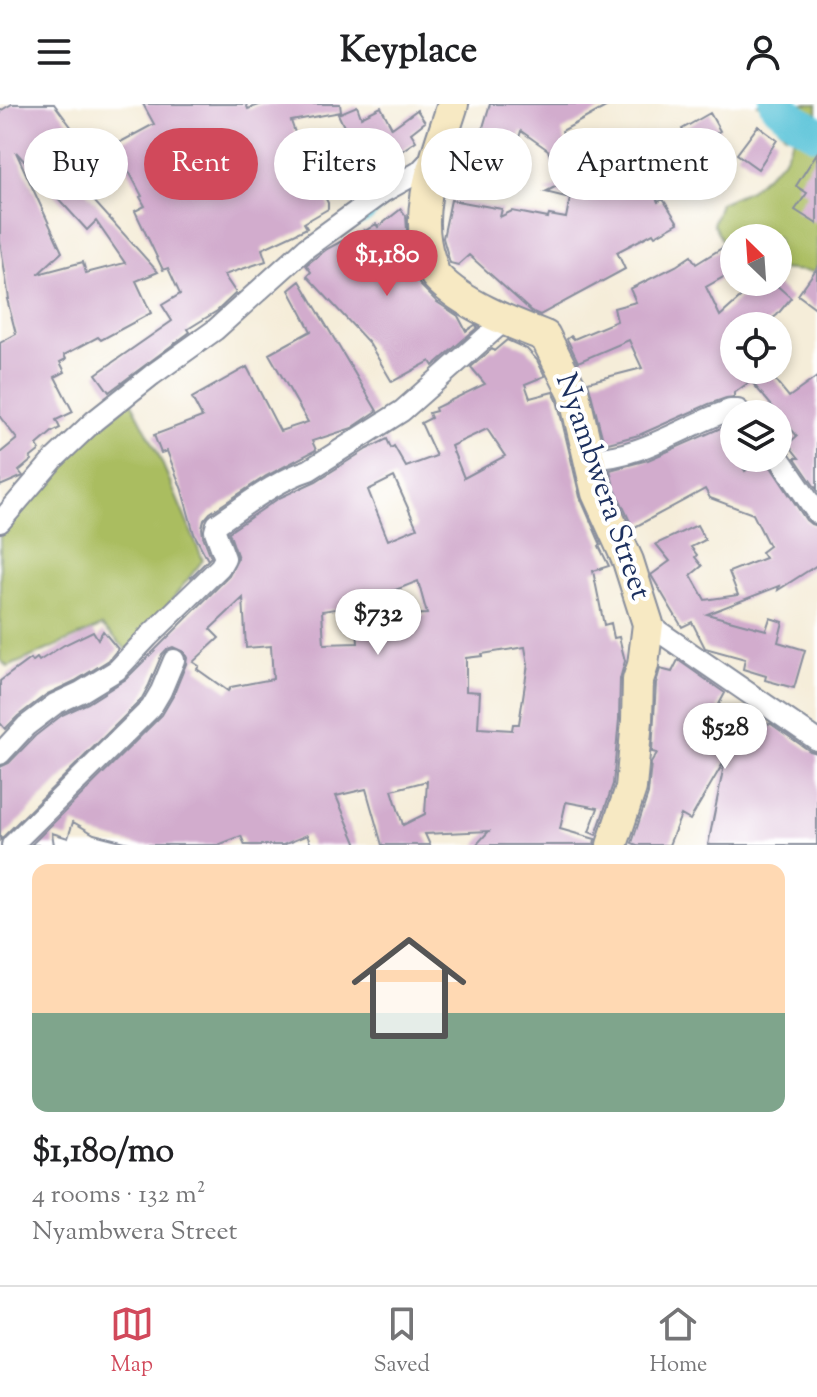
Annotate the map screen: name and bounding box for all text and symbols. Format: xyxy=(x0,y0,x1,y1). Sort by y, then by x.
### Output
text: Keyplace xyxy=(340,26,477,78)
icon: menu xyxy=(32,30,76,74)
icon: person xyxy=(741,30,785,74)
chip: Buy xyxy=(24,128,128,200)
chip: Rent xyxy=(144,128,258,200)
chip: Filters xyxy=(274,128,405,200)
chip: New xyxy=(421,128,532,200)
chip: Apartment xyxy=(548,128,737,200)
north arrow xyxy=(720,224,792,296)
map controls xyxy=(720,224,792,472)
pin: $1,180 xyxy=(322,230,452,298)
text: $1,180 xyxy=(355,237,419,274)
button: locate xyxy=(720,312,792,384)
street label: Nyambwera Street xyxy=(543,368,661,606)
button: layers xyxy=(720,400,792,472)
pin: $732 xyxy=(331,589,425,657)
text: $732 xyxy=(353,596,403,633)
pin: $528 xyxy=(678,703,772,771)
text: $528 xyxy=(701,710,749,747)
icon: home xyxy=(337,916,481,1060)
text: $1,180/mo xyxy=(32,1128,174,1177)
text: 4 rooms · 132 m² xyxy=(32,1177,206,1214)
text: Nyambwera Street xyxy=(32,1214,237,1251)
tab: Map xyxy=(110,1302,154,1382)
tab: Saved xyxy=(373,1302,430,1382)
tab: Home xyxy=(650,1302,707,1382)

